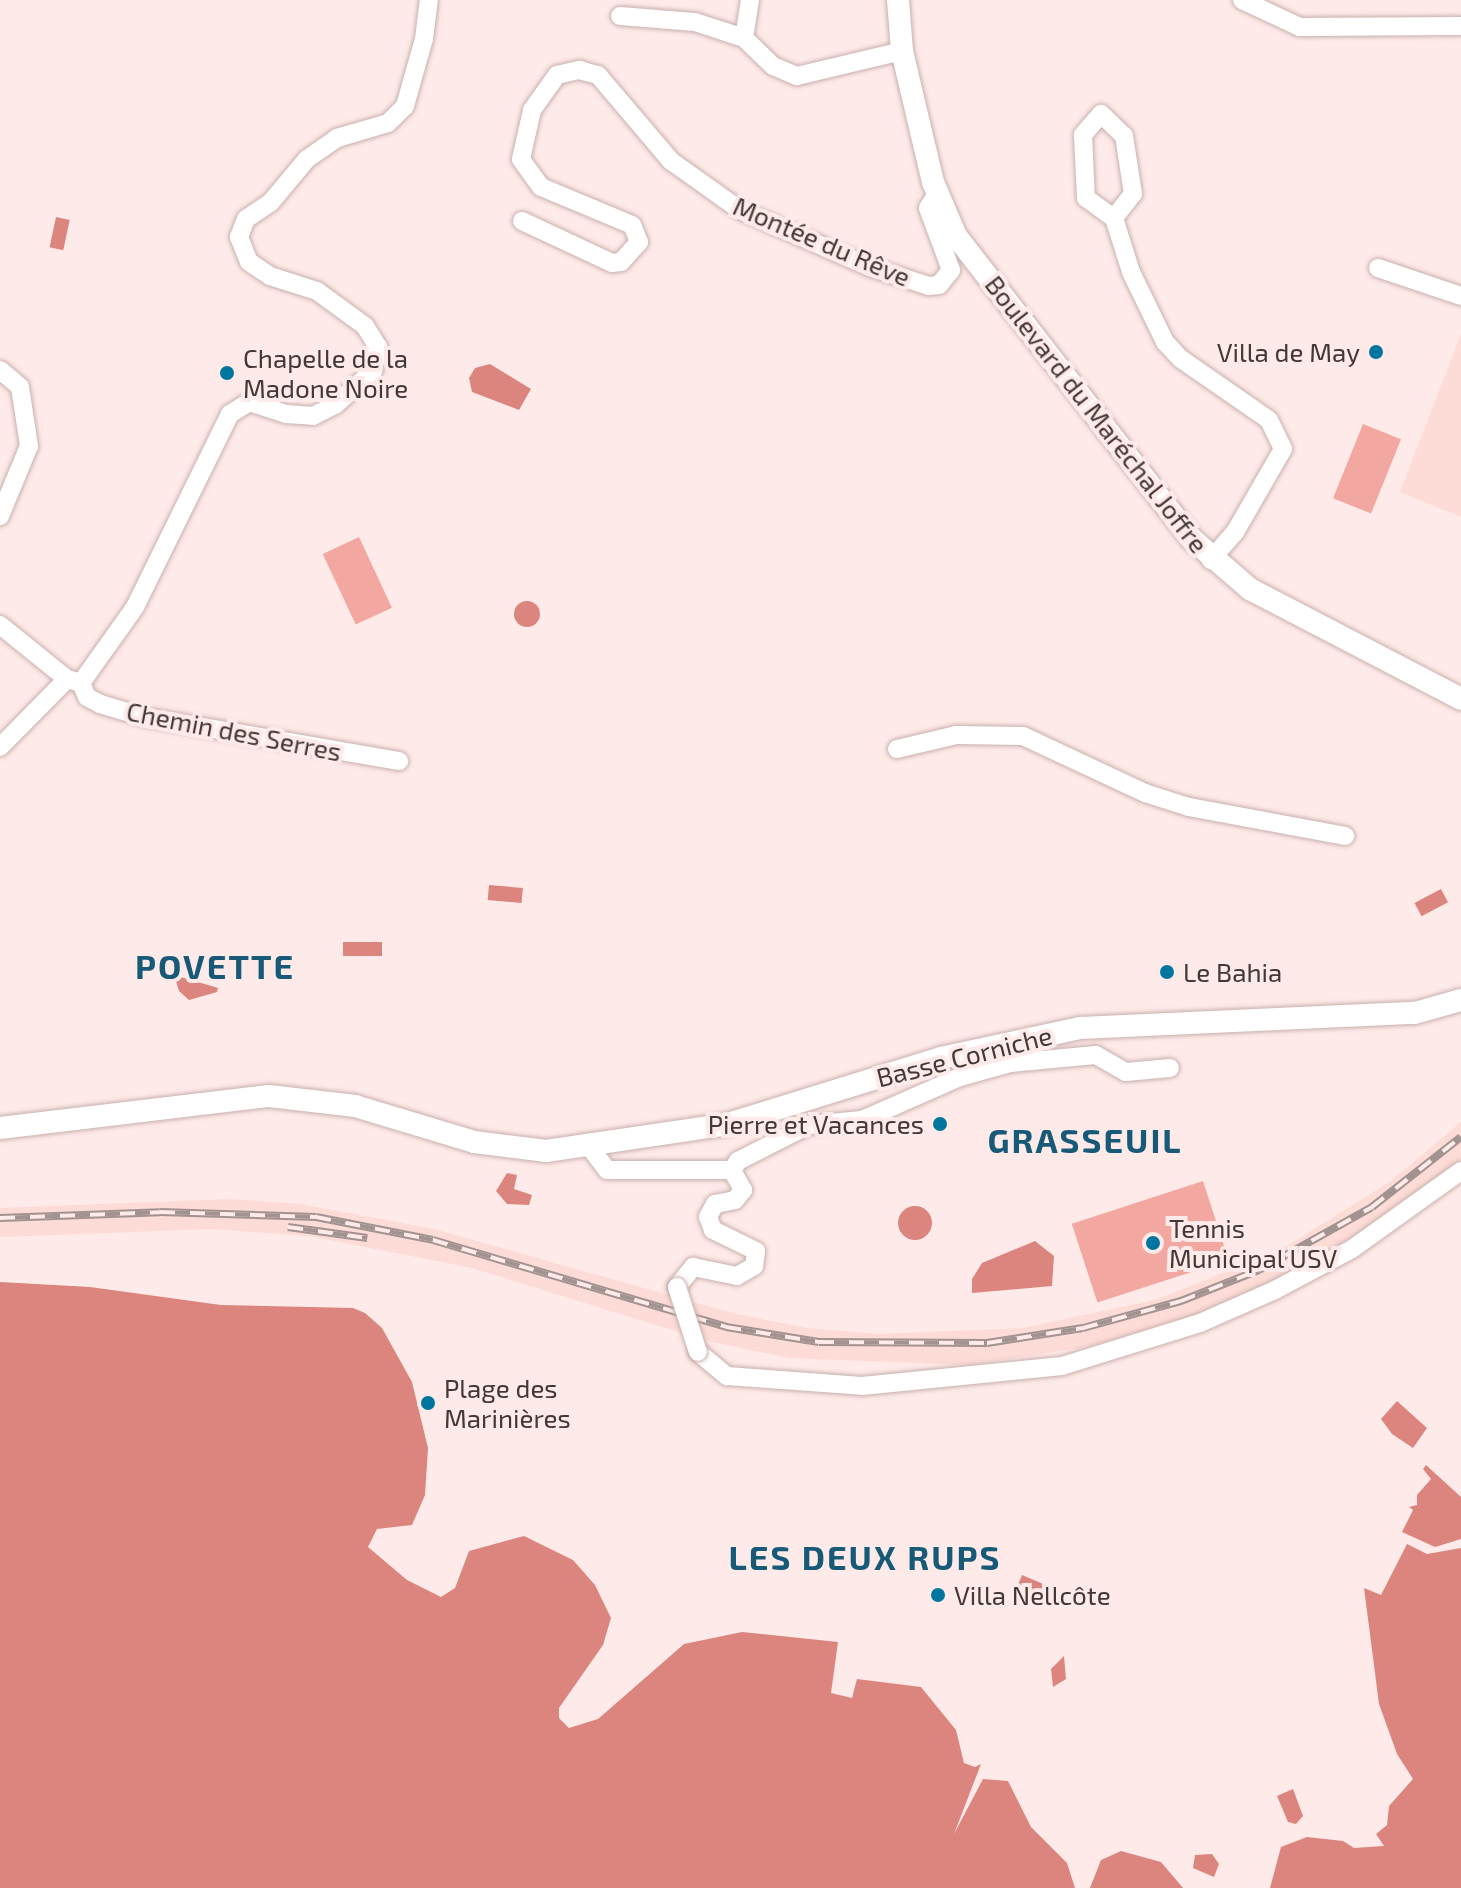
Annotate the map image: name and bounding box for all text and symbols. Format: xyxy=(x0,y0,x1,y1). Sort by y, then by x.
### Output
street label: Montée du Rêve xyxy=(729,190,915,292)
street label: Boulevard du Maréchal Joffre xyxy=(979,269,1215,559)
place label: Villa de May xyxy=(1217,336,1360,368)
place label: Chapelle de la Madone Noire xyxy=(243,342,408,404)
marker: Villa de May xyxy=(1367,343,1385,361)
marker: Chapelle de la Madone Noire xyxy=(218,364,236,382)
street label: Chemin des Serres xyxy=(124,695,344,767)
district label: POVETTE xyxy=(135,946,295,986)
place label: Le Bahia xyxy=(1183,956,1282,988)
marker: Le Bahia xyxy=(1158,963,1176,981)
street label: Basse Corniche xyxy=(873,1019,1055,1093)
place label: Pierre et Vacances xyxy=(707,1108,924,1140)
marker: Pierre et Vacances xyxy=(931,1115,949,1133)
district label: GRASSEUIL xyxy=(987,1120,1183,1160)
place label: Tennis Municipal USV xyxy=(1169,1212,1338,1274)
marker: Tennis Municipal USV xyxy=(1144,1234,1162,1252)
place label: Plage des Marinières xyxy=(444,1372,571,1434)
marker: Plage des Marinières xyxy=(419,1394,437,1412)
district label: LES DEUX RUPS xyxy=(729,1537,1001,1577)
place label: Villa Nellcôte xyxy=(954,1579,1111,1611)
marker: Villa Nellcôte xyxy=(929,1586,947,1604)

